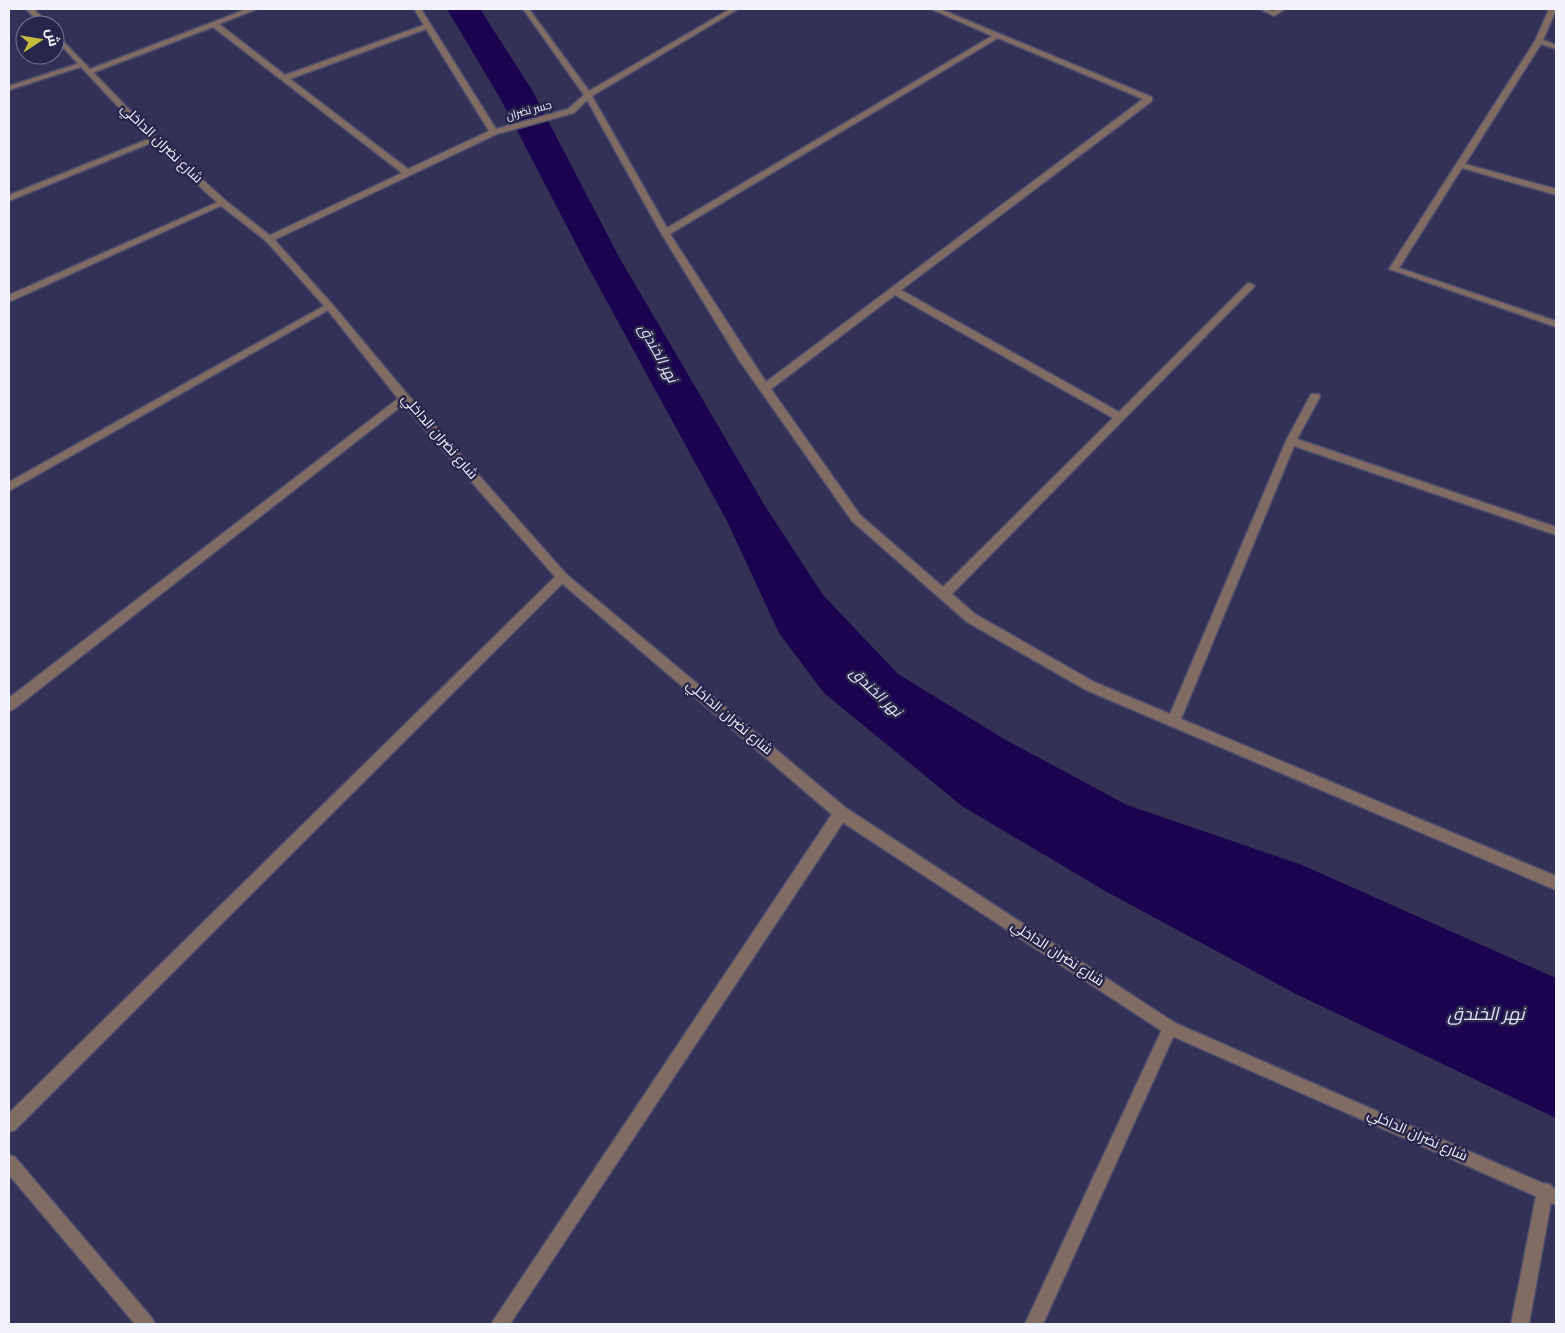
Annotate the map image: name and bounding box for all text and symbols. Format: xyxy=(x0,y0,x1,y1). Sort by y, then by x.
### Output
north arrow xyxy=(15,15,65,65)
text: ش xyxy=(41,27,62,48)
street label: جسر نضران xyxy=(505,98,553,124)
street label: شارع نضران الداخلي xyxy=(115,101,206,189)
water label: نهر الخندق xyxy=(633,321,682,389)
street label: شارع نضران الداخلي xyxy=(396,391,481,484)
water label: نهر الخندق xyxy=(845,664,906,723)
street label: شارع نضران الداخلي xyxy=(681,677,776,761)
street label: شارع نضران الداخلي xyxy=(1006,918,1107,992)
water label: نهر الخندق xyxy=(1447,1004,1527,1027)
street label: شارع نضران الداخلي xyxy=(1364,1106,1470,1167)

